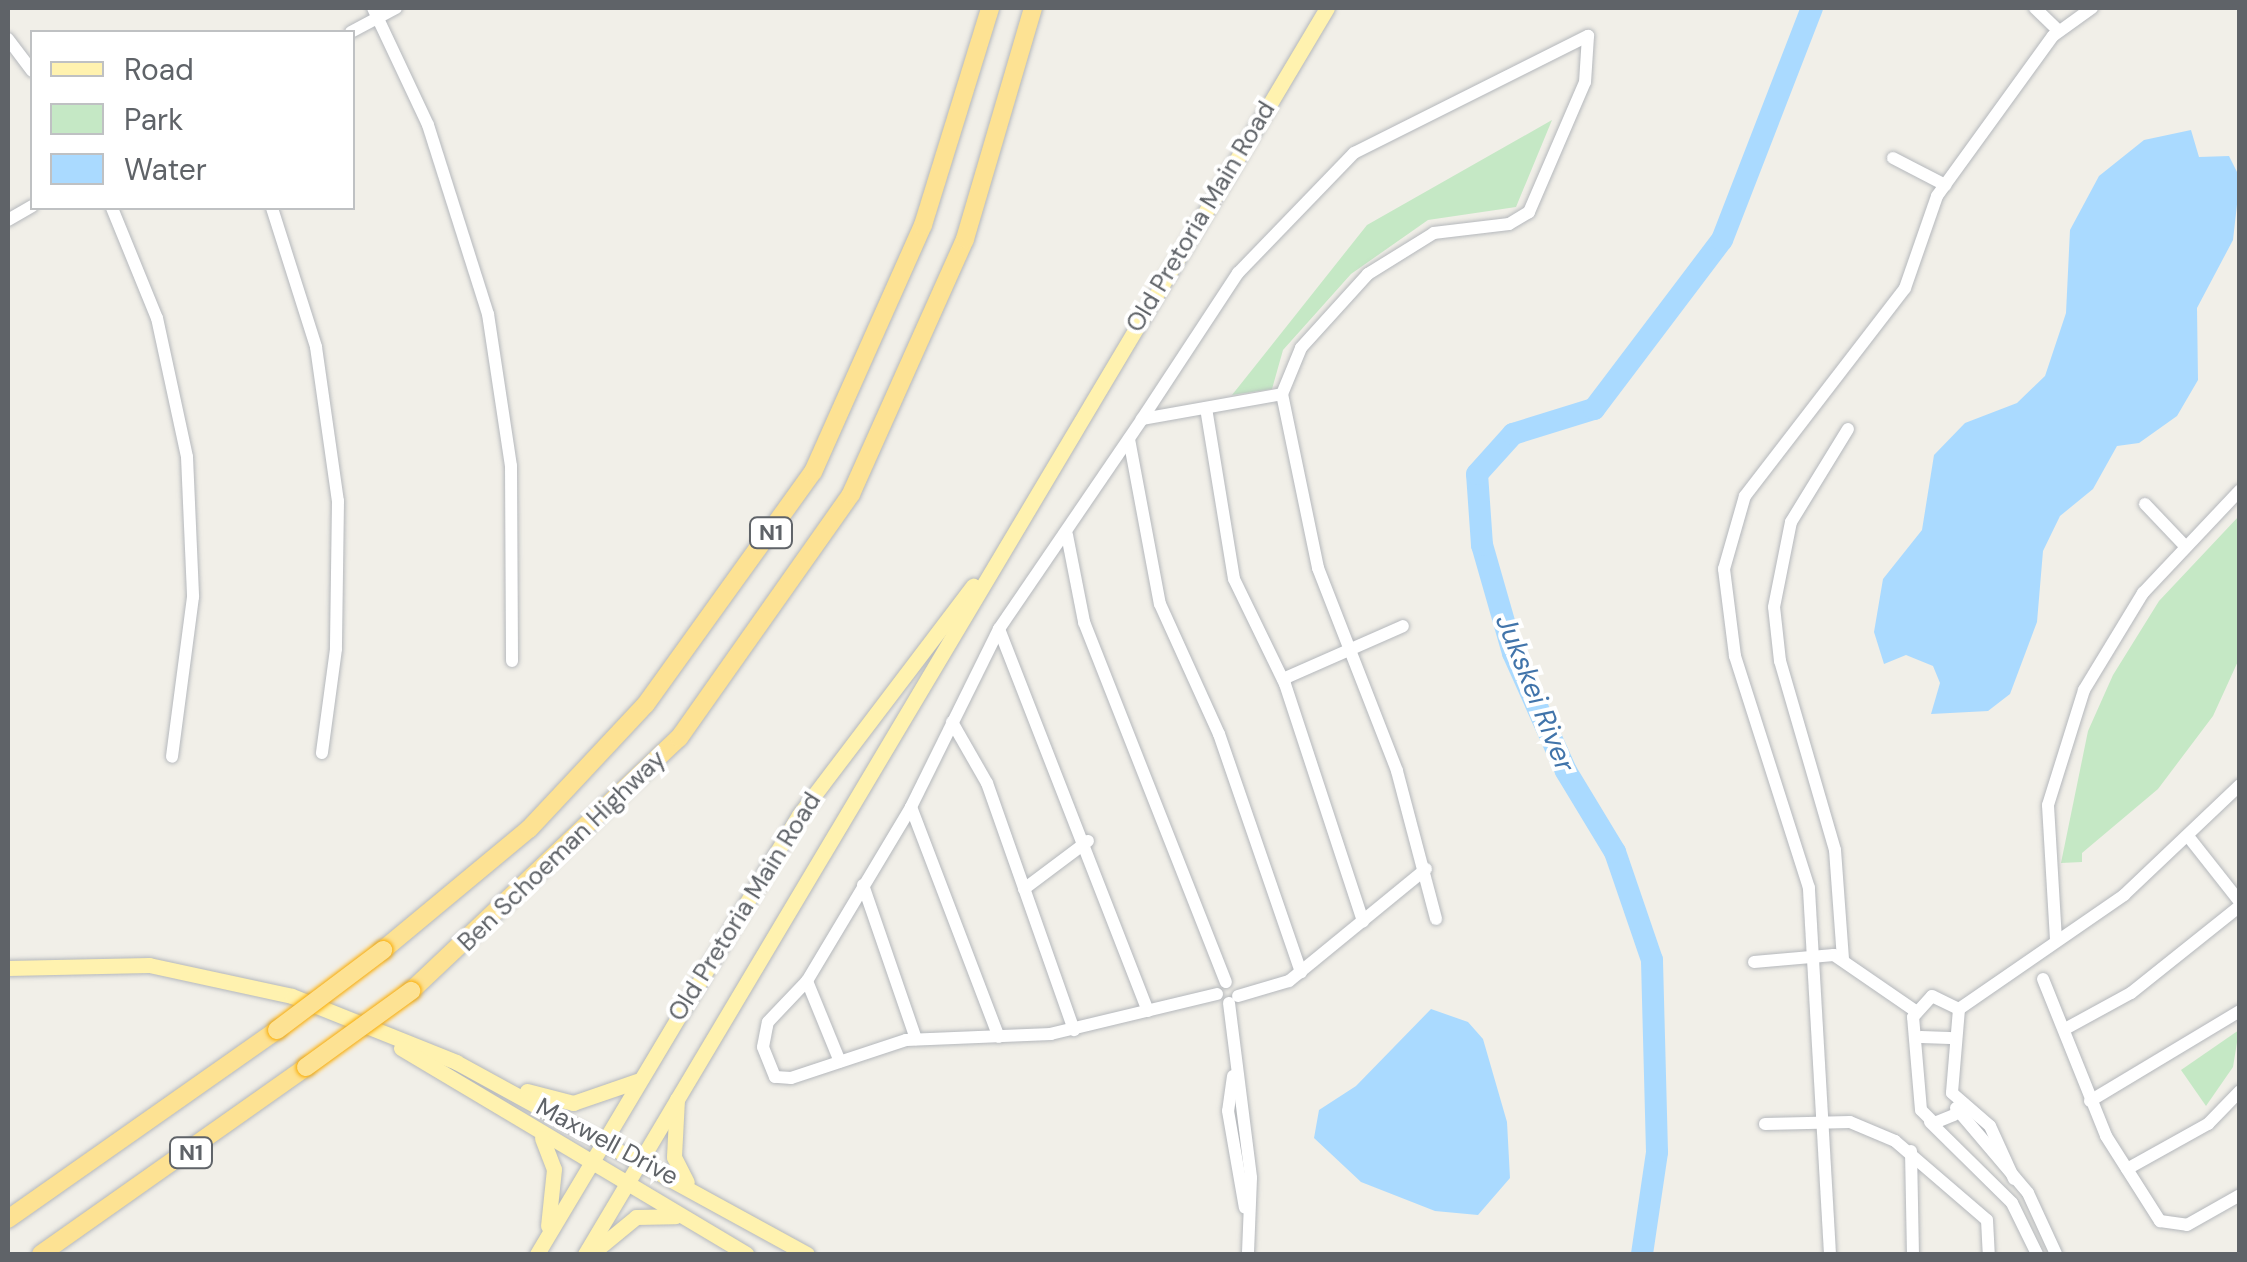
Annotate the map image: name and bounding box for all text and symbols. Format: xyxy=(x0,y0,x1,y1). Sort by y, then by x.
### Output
legend xyxy=(30,30,355,210)
text: Road xyxy=(124,50,194,89)
street label: Old Pretoria Main Road xyxy=(1120,96,1282,338)
text: Park xyxy=(124,100,183,139)
text: Water xyxy=(124,150,207,189)
road number: N1 xyxy=(748,516,794,550)
water label: Jukskei River xyxy=(1488,610,1582,776)
street label: Ben Schoeman Highway xyxy=(452,744,672,958)
street label: Old Pretoria Main Road xyxy=(662,787,828,1027)
street label: Maxwell Drive xyxy=(531,1092,683,1192)
road number: N1 xyxy=(168,1136,214,1170)

